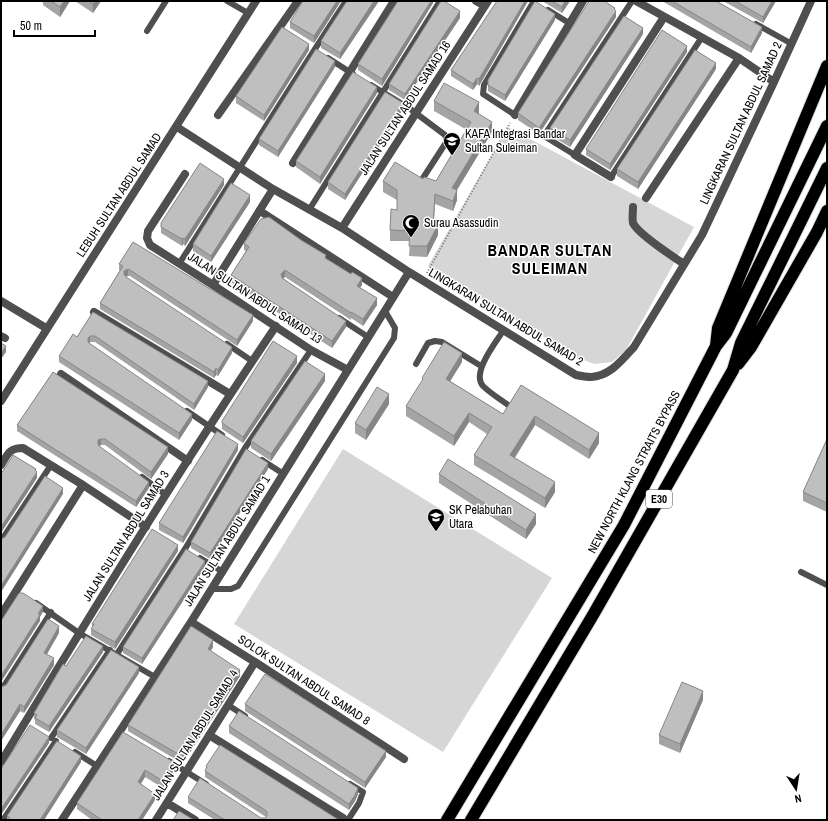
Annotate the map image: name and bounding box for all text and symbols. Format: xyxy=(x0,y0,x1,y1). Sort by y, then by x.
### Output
scale bar xyxy=(14,12,95,38)
text: 50 m xyxy=(20,18,42,34)
street label: JALAN SULTAN ABDUL SAMAD 16 xyxy=(356,38,454,178)
street label: LINGKARAN SULTAN ABDUL SAMAD 2 xyxy=(696,39,786,207)
place label: KAFA Integrasi Bandar Sultan Suleiman xyxy=(465,126,566,156)
street label: LEBUH SULTAN ABDUL SAMAD xyxy=(73,130,165,260)
school or university icon: KAFA Integrasi Bandar Sultan Suleiman xyxy=(442,131,462,156)
mosque icon: Surau Asassudin xyxy=(401,213,421,238)
place label: Surau Asassudin xyxy=(424,215,498,231)
district label: BANDAR SULTAN SULEIMAN xyxy=(488,239,612,279)
street label: JALAN SULTAN ABDUL SAMAD 13 xyxy=(185,249,325,347)
street label: LINGKARAN SULTAN ABDUL SAMAD 2 xyxy=(426,264,586,370)
street label: NEW NORTH KLANG STRAITS BYPASS xyxy=(584,387,684,556)
street label: JALAN SULTAN ABDUL SAMAD 3 xyxy=(79,468,173,604)
street label: JALAN SULTAN ABDUL SAMAD 1 xyxy=(180,472,274,609)
road number: E30 xyxy=(646,490,672,508)
place label: SK Pelabuhan Utara xyxy=(449,502,512,532)
school or university icon: SK Pelabuhan Utara xyxy=(426,507,446,532)
street label: SOLOK SULTAN ABDUL SAMAD 8 xyxy=(235,631,373,729)
street label: JALAN SULTAN ABDUL SAMAD 4 xyxy=(148,666,242,803)
north arrow xyxy=(776,769,816,809)
text: N xyxy=(793,791,803,806)

